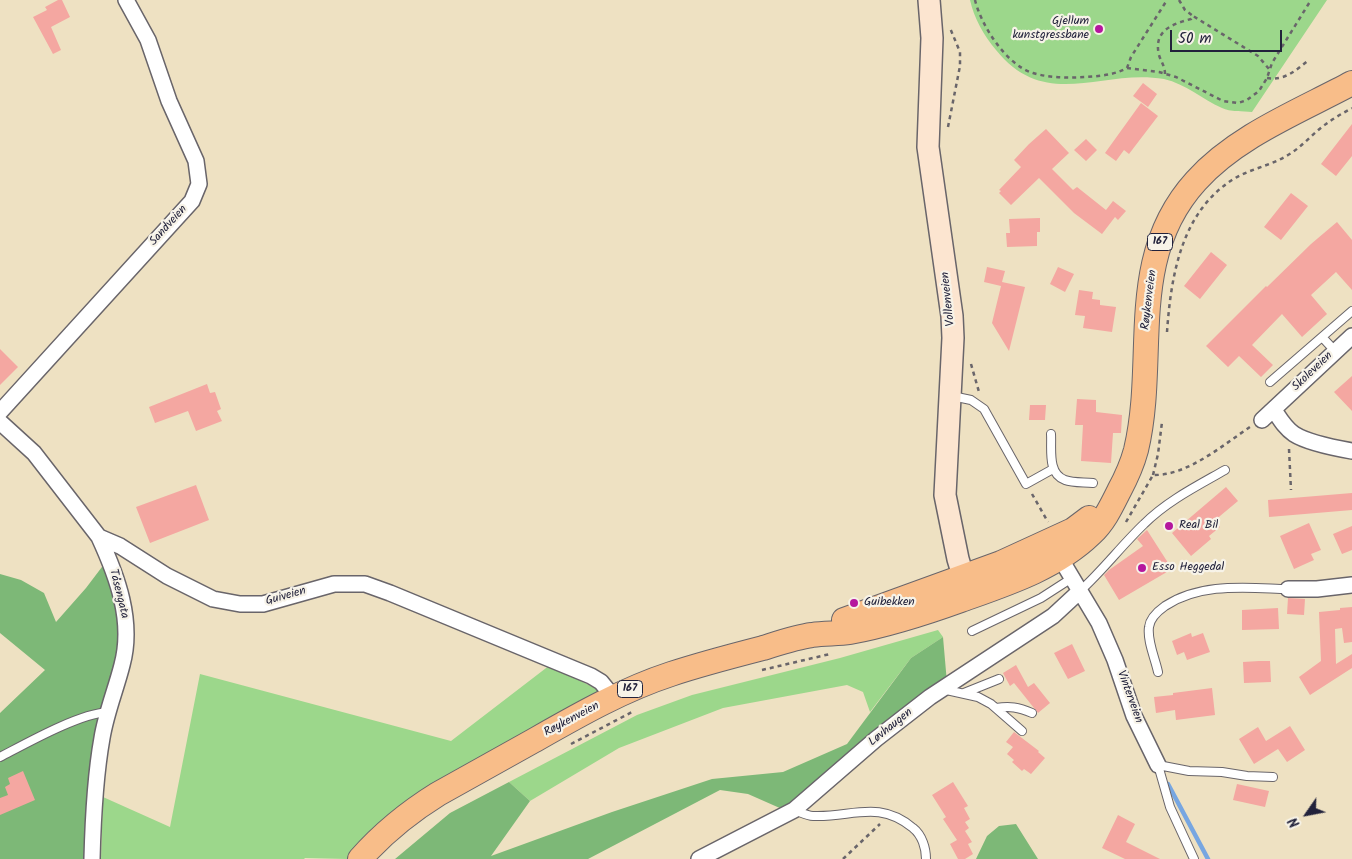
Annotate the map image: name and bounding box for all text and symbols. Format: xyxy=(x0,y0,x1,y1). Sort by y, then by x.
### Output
place label: Gjellum kunstgressbane xyxy=(1012,15,1089,43)
scale bar xyxy=(1172,20,1284,52)
marker: Gjellum kunstgressbane xyxy=(1093,23,1105,35)
text: 50 m xyxy=(1178,27,1212,51)
street label: Sandveien xyxy=(147,203,191,249)
road number: 167 xyxy=(1148,233,1172,250)
street label: Røykenveien xyxy=(1139,269,1161,331)
street label: Vollenveien xyxy=(939,271,959,327)
street label: Skoleveien xyxy=(1290,349,1336,395)
place label: Real Bil xyxy=(1179,519,1218,533)
marker: Real Bil xyxy=(1163,520,1175,532)
place label: Esso Heggedal xyxy=(1152,561,1224,575)
marker: Esso Heggedal xyxy=(1136,562,1148,574)
street label: Tåsengata xyxy=(105,568,131,620)
street label: Guiveien xyxy=(264,584,308,610)
place label: Guibekken xyxy=(864,596,915,610)
marker: Guibekken xyxy=(848,597,860,609)
street label: Vinterveien xyxy=(1113,669,1145,725)
road number: 167 xyxy=(618,681,642,698)
street label: Røykenveien xyxy=(542,699,602,741)
street label: Løvhaugen xyxy=(866,706,916,750)
north arrow xyxy=(1282,789,1332,839)
text: N xyxy=(1283,812,1306,832)

